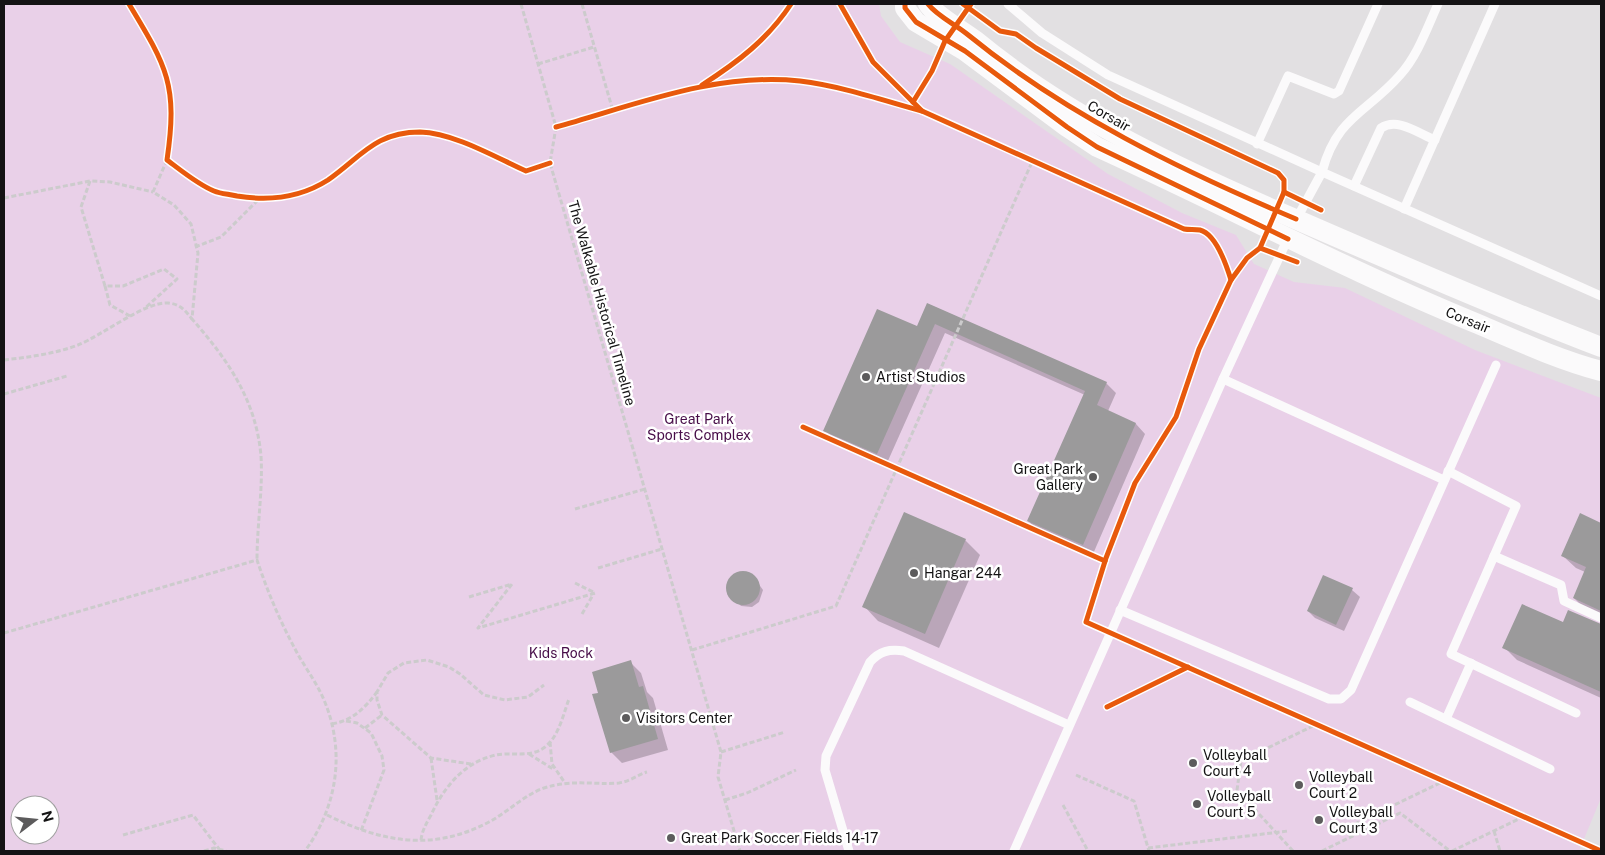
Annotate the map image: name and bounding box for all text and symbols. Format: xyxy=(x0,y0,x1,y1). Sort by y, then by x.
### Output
street label: Corsair xyxy=(1085,97,1133,135)
street label: The Walkable Historical Timeline xyxy=(565,199,639,407)
street label: Corsair xyxy=(1443,304,1493,336)
place label: Artist Studios xyxy=(876,369,965,385)
marker: Artist Studios xyxy=(860,371,872,383)
park label: Great Park Sports Complex xyxy=(647,411,751,443)
place label: Great Park Gallery xyxy=(1013,461,1084,493)
marker: Great Park Gallery xyxy=(1087,471,1099,483)
place label: Hangar 244 xyxy=(924,565,1002,581)
marker: Hangar 244 xyxy=(908,567,920,579)
park label: Kids Rock xyxy=(529,645,593,661)
place label: Visitors Center xyxy=(636,710,732,726)
marker: Visitors Center xyxy=(620,712,632,724)
place label: Volleyball Court 4 xyxy=(1203,747,1267,779)
marker: Volleyball Court 4 xyxy=(1187,757,1199,769)
place label: Volleyball Court 2 xyxy=(1309,769,1373,801)
marker: Volleyball Court 2 xyxy=(1293,779,1305,791)
place label: Volleyball Court 5 xyxy=(1207,788,1271,820)
north arrow xyxy=(10,795,60,845)
marker: Volleyball Court 5 xyxy=(1191,798,1203,810)
place label: Volleyball Court 3 xyxy=(1329,804,1393,836)
text: N xyxy=(38,809,57,824)
marker: Volleyball Court 3 xyxy=(1313,814,1325,826)
place label: Great Park Soccer Fields 14-17 xyxy=(681,830,878,846)
marker: Great Park Soccer Fields 14-17 xyxy=(665,832,677,844)

